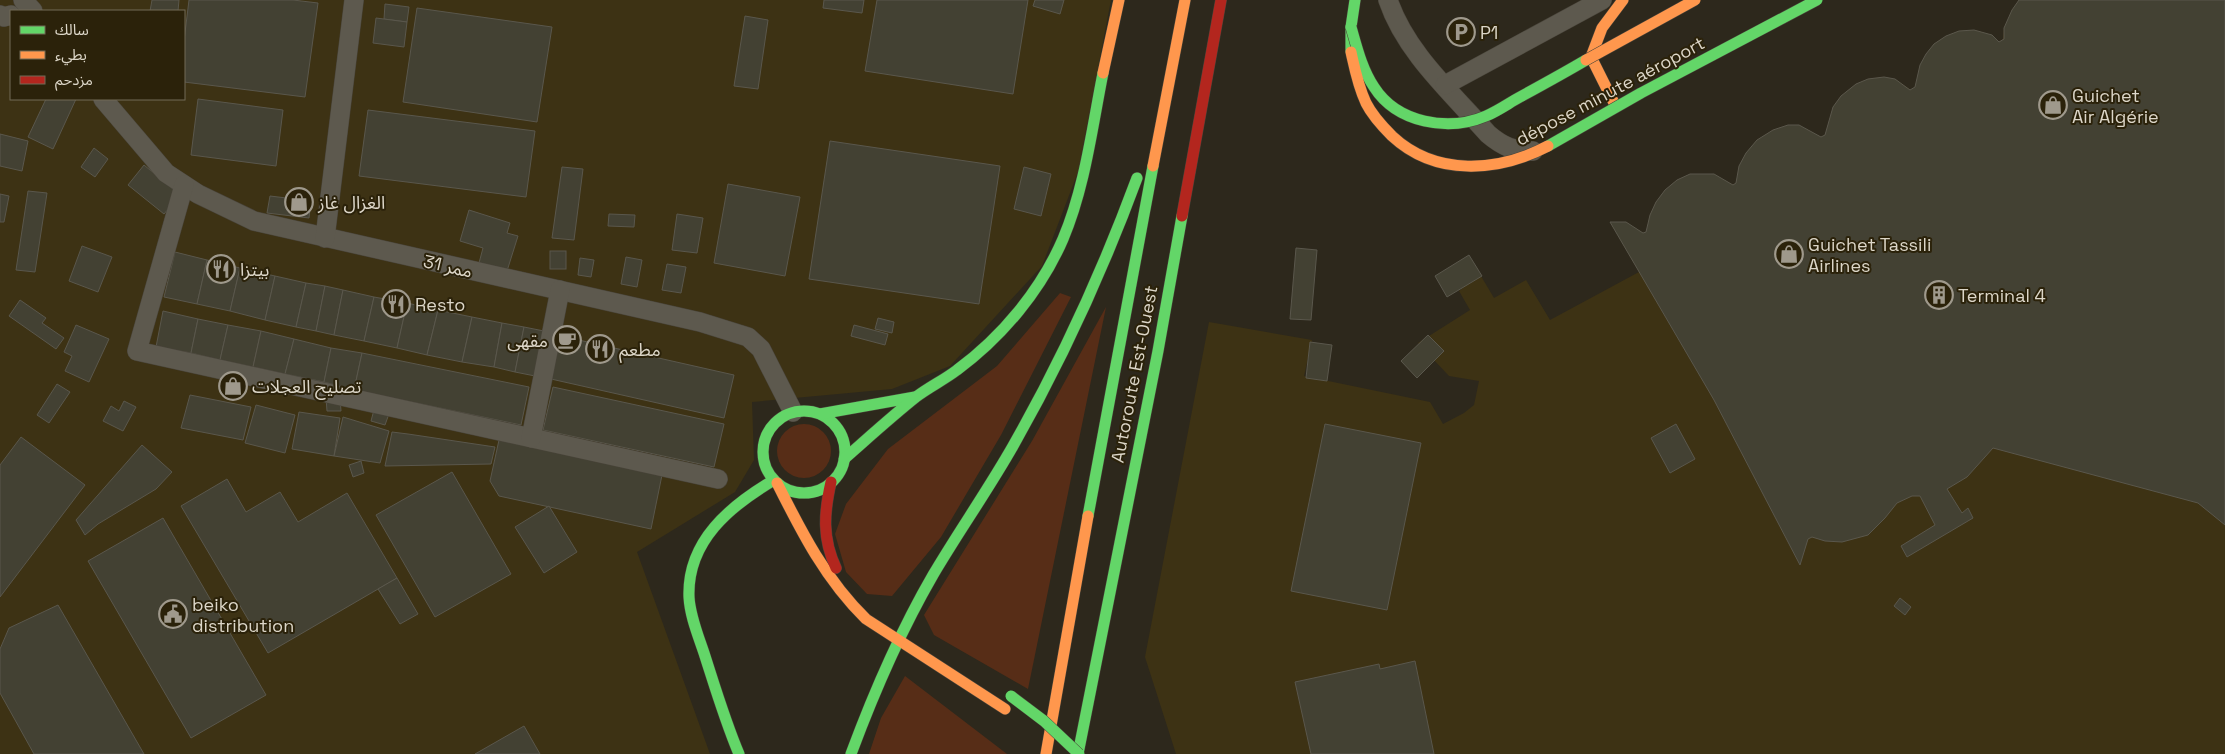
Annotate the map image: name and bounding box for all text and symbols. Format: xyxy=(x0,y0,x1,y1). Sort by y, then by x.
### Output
legend xyxy=(10,10,185,100)
parking icon: P1 xyxy=(1446,17,1476,47)
text: سالك xyxy=(55,20,89,39)
place label: P1 xyxy=(1480,21,1498,44)
street label: dépose minute aéroport xyxy=(1511,31,1709,151)
text: بطيء xyxy=(55,45,87,66)
text: مزدحم xyxy=(55,70,93,91)
place label: Guichet Air Algérie xyxy=(2072,84,2159,128)
shop icon: Guichet Air Algérie xyxy=(2038,90,2068,120)
shop icon: الغزال غاز xyxy=(284,187,314,217)
place label: الغزال غاز xyxy=(317,191,385,214)
place label: Guichet Tassili Airlines xyxy=(1808,233,1931,277)
shop icon: Guichet Tassili Airlines xyxy=(1774,239,1804,269)
street label: ممر 31 xyxy=(421,249,475,283)
restaurant icon: بيتزا xyxy=(206,254,236,284)
place label: بيتزا xyxy=(240,258,269,281)
building icon: Terminal 4 xyxy=(1924,280,1954,310)
street label: Autoroute Est-Ouest xyxy=(1106,283,1162,465)
place label: Terminal 4 xyxy=(1958,284,2046,307)
restaurant icon: Resto xyxy=(381,289,411,319)
place label: Resto xyxy=(415,293,465,316)
cafe icon: مقهى xyxy=(552,325,582,355)
place label: مقهى xyxy=(507,329,548,352)
restaurant icon: مطعم xyxy=(585,334,615,364)
place label: مطعم xyxy=(619,338,661,363)
shop icon: تصليح العجلات xyxy=(218,371,248,401)
place label: تصليح العجلات xyxy=(252,375,361,400)
place label: beiko distribution xyxy=(192,593,294,637)
public building icon: beiko distribution xyxy=(158,599,188,629)

